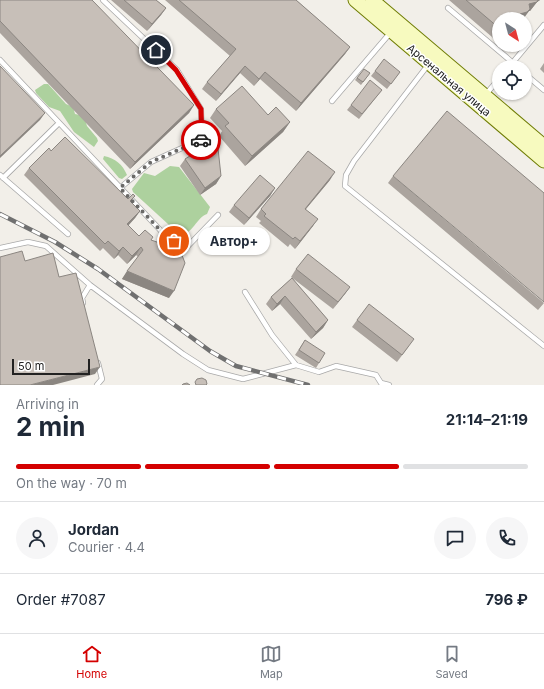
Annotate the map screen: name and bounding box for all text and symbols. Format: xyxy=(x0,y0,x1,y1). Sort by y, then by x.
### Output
north arrow xyxy=(492,12,532,52)
map controls xyxy=(492,12,532,100)
pin xyxy=(139,33,173,67)
icon: home xyxy=(145,39,167,61)
street label: Арсенальная улица xyxy=(404,41,494,119)
button: locate xyxy=(492,60,532,100)
courier xyxy=(181,120,221,160)
icon: car xyxy=(190,129,212,151)
pin xyxy=(157,224,191,258)
callout: Автор+ xyxy=(198,227,270,255)
icon: bag xyxy=(163,230,185,252)
text: Автор+ xyxy=(210,233,258,249)
scale bar xyxy=(12,357,90,376)
text: 50 m xyxy=(18,359,44,373)
text: Arriving in xyxy=(16,396,79,412)
text: 21:14–21:19 xyxy=(446,410,528,429)
text: 2 min xyxy=(16,411,86,442)
text: On the way · 70 m xyxy=(16,475,127,491)
button: person xyxy=(16,517,58,559)
button: chat xyxy=(434,517,476,559)
button: phone xyxy=(486,517,528,559)
text: Jordan xyxy=(68,520,119,539)
text: Courier · 4.4 xyxy=(68,539,145,555)
text: Order #7087 xyxy=(16,590,106,609)
text: 796 ₽ xyxy=(485,590,528,609)
tab: Home xyxy=(76,643,107,681)
tab: Map xyxy=(260,643,283,681)
tab: Saved xyxy=(435,643,468,681)

